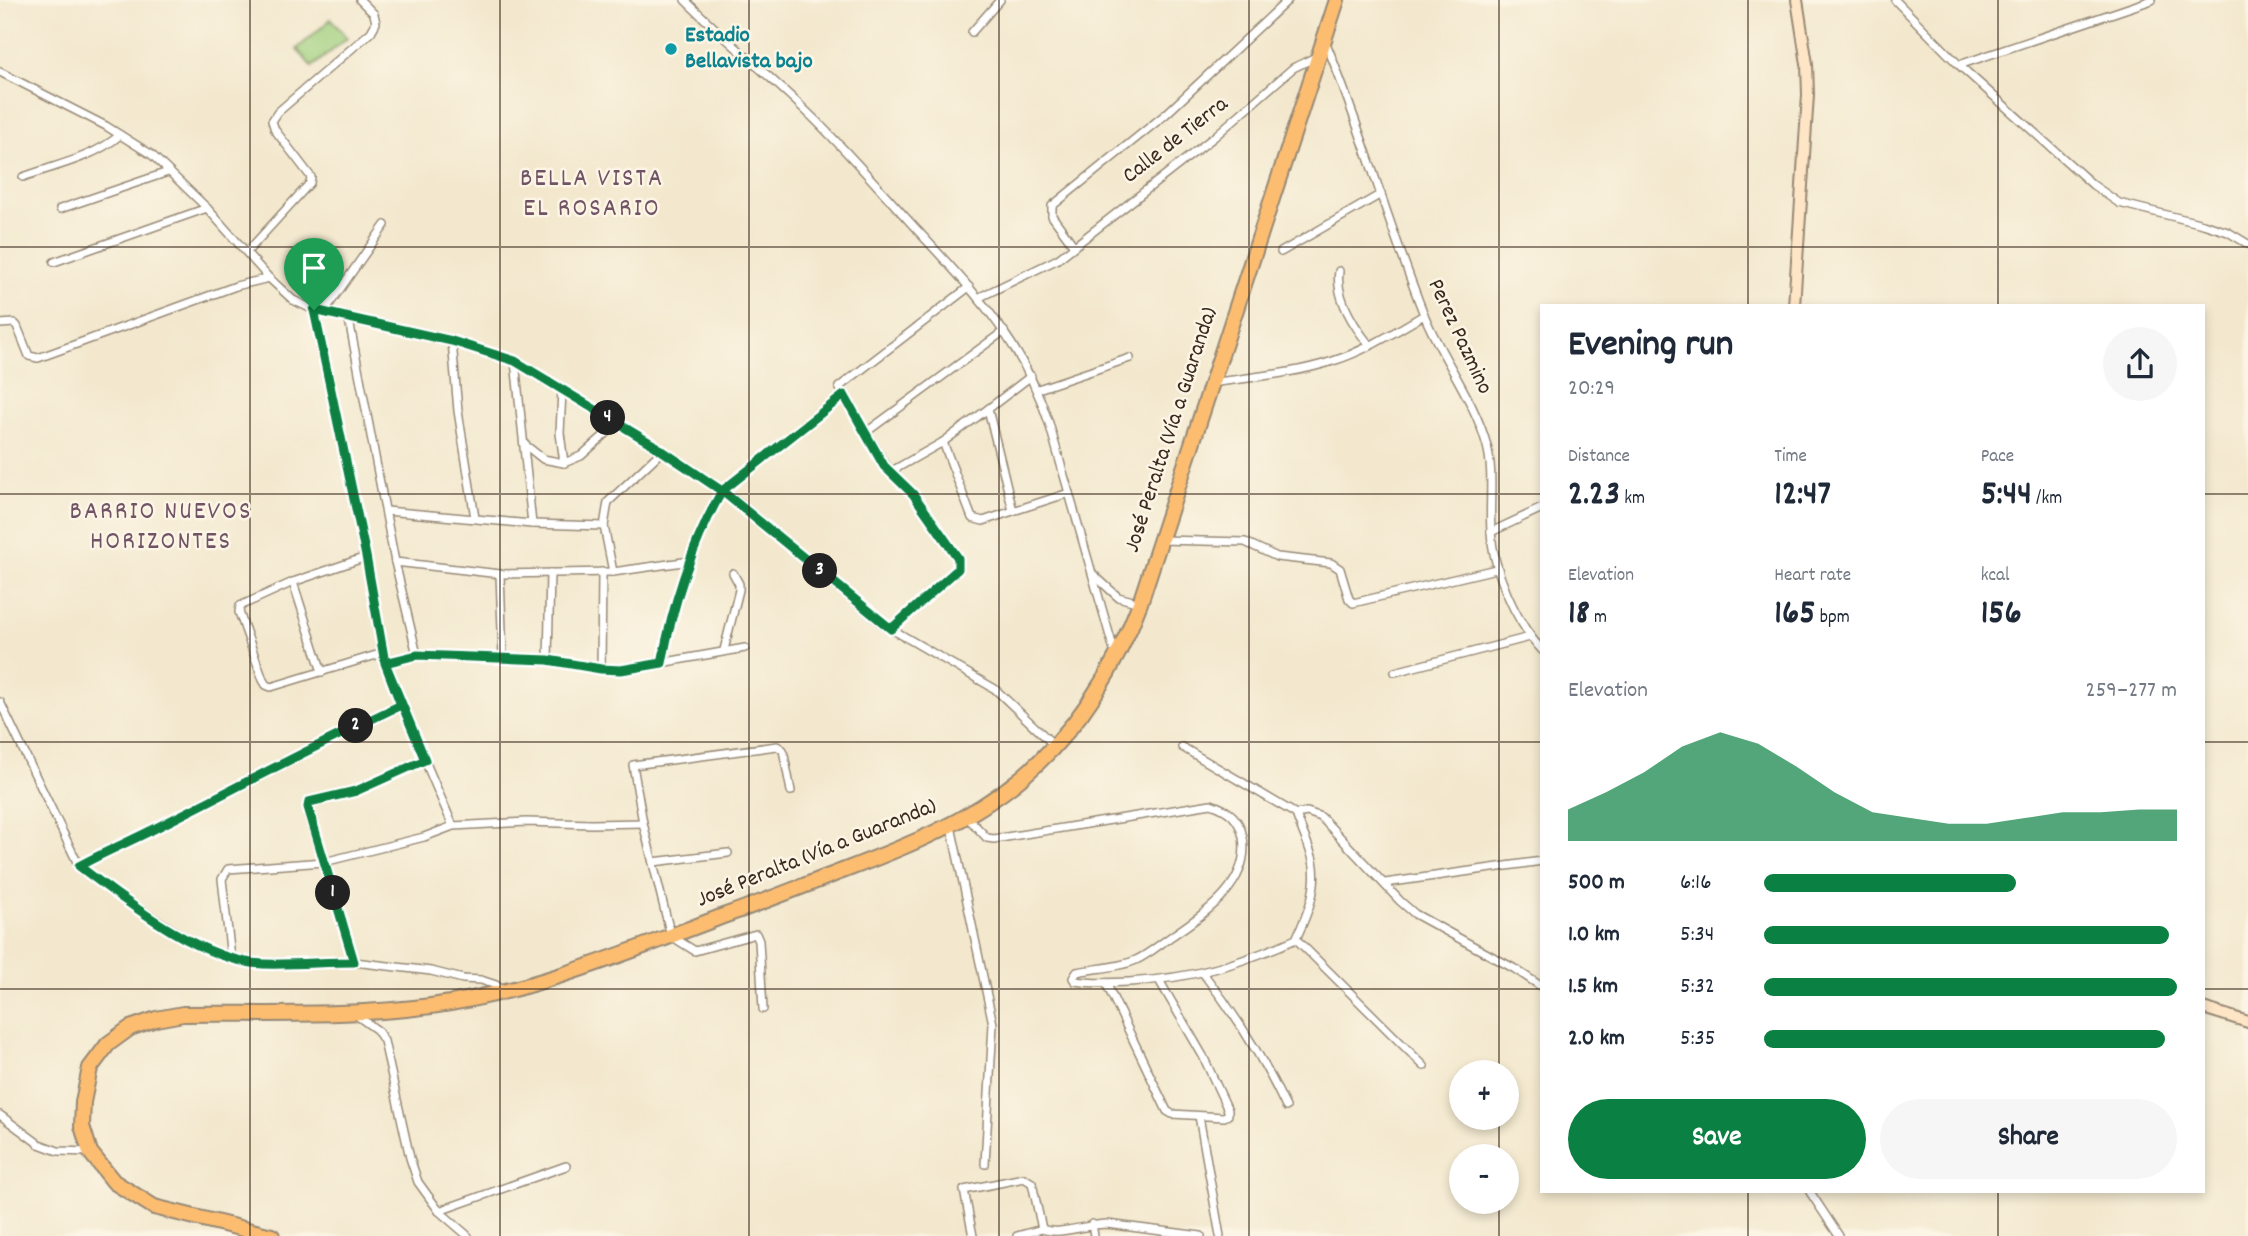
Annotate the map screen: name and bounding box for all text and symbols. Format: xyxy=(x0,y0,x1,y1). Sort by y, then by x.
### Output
place label: Estadio Bellavista bajo xyxy=(685,20,813,79)
marker: Estadio Bellavista bajo xyxy=(663,41,679,57)
street label: Calle de Tierra xyxy=(1116,88,1237,193)
district label: BELLA VISTA EL ROSARIO xyxy=(520,161,664,228)
pin xyxy=(284,238,344,310)
icon: arrive xyxy=(295,249,333,287)
street label: Perez Pazmino xyxy=(1418,274,1500,400)
street label: José Peralta (Vía a Guaranda) xyxy=(1117,303,1227,557)
text: Evening run xyxy=(1568,319,1733,374)
button: share xyxy=(2103,327,2177,401)
text: 20:29 xyxy=(1568,373,1615,406)
pin: 4 xyxy=(590,400,626,436)
text: 4 xyxy=(604,404,611,431)
text: Distance xyxy=(1568,444,1630,471)
text: Time xyxy=(1774,444,1807,471)
text: Pace xyxy=(1981,444,2014,471)
text: 2.23 xyxy=(1568,471,1620,521)
text: 12:47 xyxy=(1774,471,1831,521)
text: 5:44 xyxy=(1981,471,2032,521)
text: km xyxy=(1620,486,1645,513)
text: /km xyxy=(2032,486,2062,513)
district label: BARRIO NUEVOS HORIZONTES xyxy=(70,494,252,561)
pin: 3 xyxy=(802,554,838,588)
text: 3 xyxy=(815,557,824,584)
text: Elevation xyxy=(1568,563,1634,590)
text: Heart rate xyxy=(1774,563,1851,590)
text: kcal xyxy=(1981,563,2010,590)
text: 18 xyxy=(1568,590,1590,640)
text: 165 xyxy=(1774,590,1815,640)
text: 156 xyxy=(1981,590,2022,640)
text: m xyxy=(1590,605,1607,632)
text: bpm xyxy=(1815,605,1850,632)
text: Elevation xyxy=(1568,675,1648,708)
text: 259–277 m xyxy=(2086,675,2177,708)
pin: 2 xyxy=(338,708,374,744)
text: 2 xyxy=(351,712,360,739)
street label: José Peralta (Vía a Guaranda) xyxy=(692,791,942,917)
text: 500 m xyxy=(1568,867,1625,900)
text: 6:16 xyxy=(1680,867,1711,900)
pin: 1 xyxy=(316,876,350,910)
text: 1 xyxy=(330,879,335,906)
text: 1.0 km xyxy=(1568,919,1620,952)
text: 5:34 xyxy=(1680,919,1714,952)
text: 1.5 km xyxy=(1568,971,1618,1004)
text: 5:32 xyxy=(1680,971,1715,1004)
text: 2.0 km xyxy=(1568,1023,1625,1056)
text: 5:35 xyxy=(1680,1023,1715,1056)
map controls xyxy=(1449,1060,1519,1214)
button: + xyxy=(1449,1060,1519,1130)
button: Save xyxy=(1568,1099,1866,1179)
button: Share xyxy=(1880,1099,2177,1179)
button: − xyxy=(1449,1144,1519,1214)

